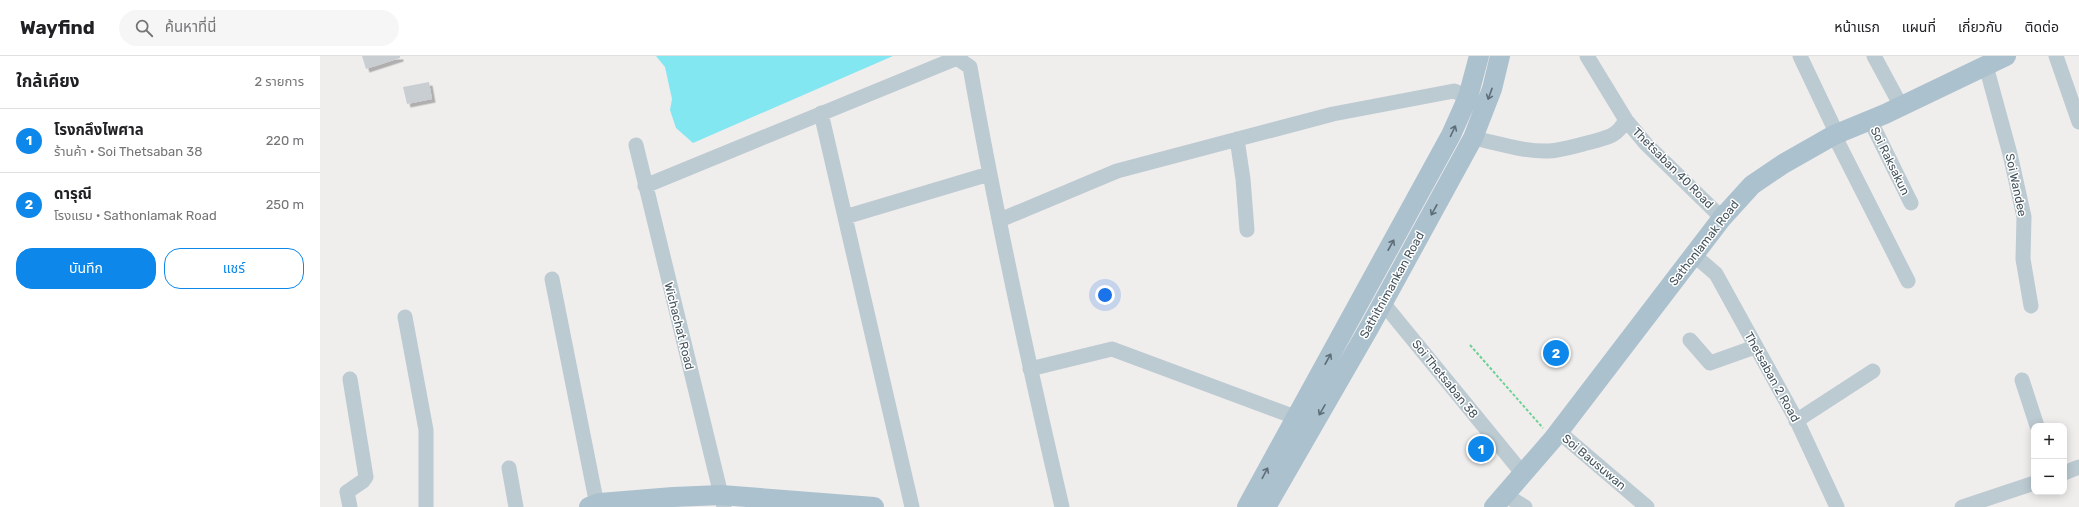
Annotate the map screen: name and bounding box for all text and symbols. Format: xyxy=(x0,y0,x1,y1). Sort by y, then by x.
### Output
search box xyxy=(119,10,399,46)
text: Wayfind xyxy=(20,16,95,39)
icon: search xyxy=(133,17,155,39)
text: ค้นหาที่นี่ xyxy=(165,18,216,36)
text: หน้าแรก xyxy=(1834,19,1880,36)
text: แผนที่ xyxy=(1902,19,1936,36)
text: เกี่ยวกับ xyxy=(1958,19,2003,36)
text: ติดต่อ xyxy=(2025,19,2059,36)
text: ใกล้เคียง xyxy=(16,71,79,91)
text: 2 รายการ xyxy=(254,74,304,89)
one-way arrow xyxy=(1486,87,1494,99)
text: โรงกลึงไพศาล xyxy=(54,121,144,139)
one-way arrow xyxy=(1450,125,1457,137)
street label: Thetsaban 40 Road xyxy=(1630,125,1716,211)
street label: Soi Raksakun xyxy=(1867,125,1913,197)
text: 1 xyxy=(26,133,32,148)
text: 220 m xyxy=(266,133,304,148)
text: ร้านค้า · Soi Thetsaban 38 xyxy=(54,144,202,159)
street label: Soi Wandee xyxy=(2003,152,2030,218)
text: ดารุณี xyxy=(54,185,92,203)
text: 2 xyxy=(25,197,33,212)
text: 250 m xyxy=(266,197,304,212)
street label: Sathonlamak Road xyxy=(1666,198,1742,288)
one-way arrow xyxy=(1429,204,1437,216)
text: โรงแรม · Sathonlamak Road xyxy=(54,208,217,223)
street label: Sathitnimankan Road xyxy=(1357,229,1427,341)
one-way arrow xyxy=(1387,239,1395,251)
button: บันทึก xyxy=(16,248,156,289)
button: แชร์ xyxy=(164,248,304,289)
street label: Wichachat Road xyxy=(661,281,697,371)
your location xyxy=(1095,285,1115,305)
street label: Thetsaban 2 Road xyxy=(1742,330,1802,424)
street label: Soi Thetsaban 38 xyxy=(1409,337,1481,421)
pin: 2 xyxy=(1543,338,1569,368)
one-way arrow xyxy=(1324,353,1332,365)
one-way arrow xyxy=(1317,404,1325,416)
map controls xyxy=(2031,423,2067,495)
button: + xyxy=(2031,423,2067,459)
street label: Soi Bausuwan xyxy=(1559,431,1629,493)
pin: 1 xyxy=(1468,434,1494,464)
button: − xyxy=(2031,459,2067,495)
one-way arrow xyxy=(1262,467,1270,479)

